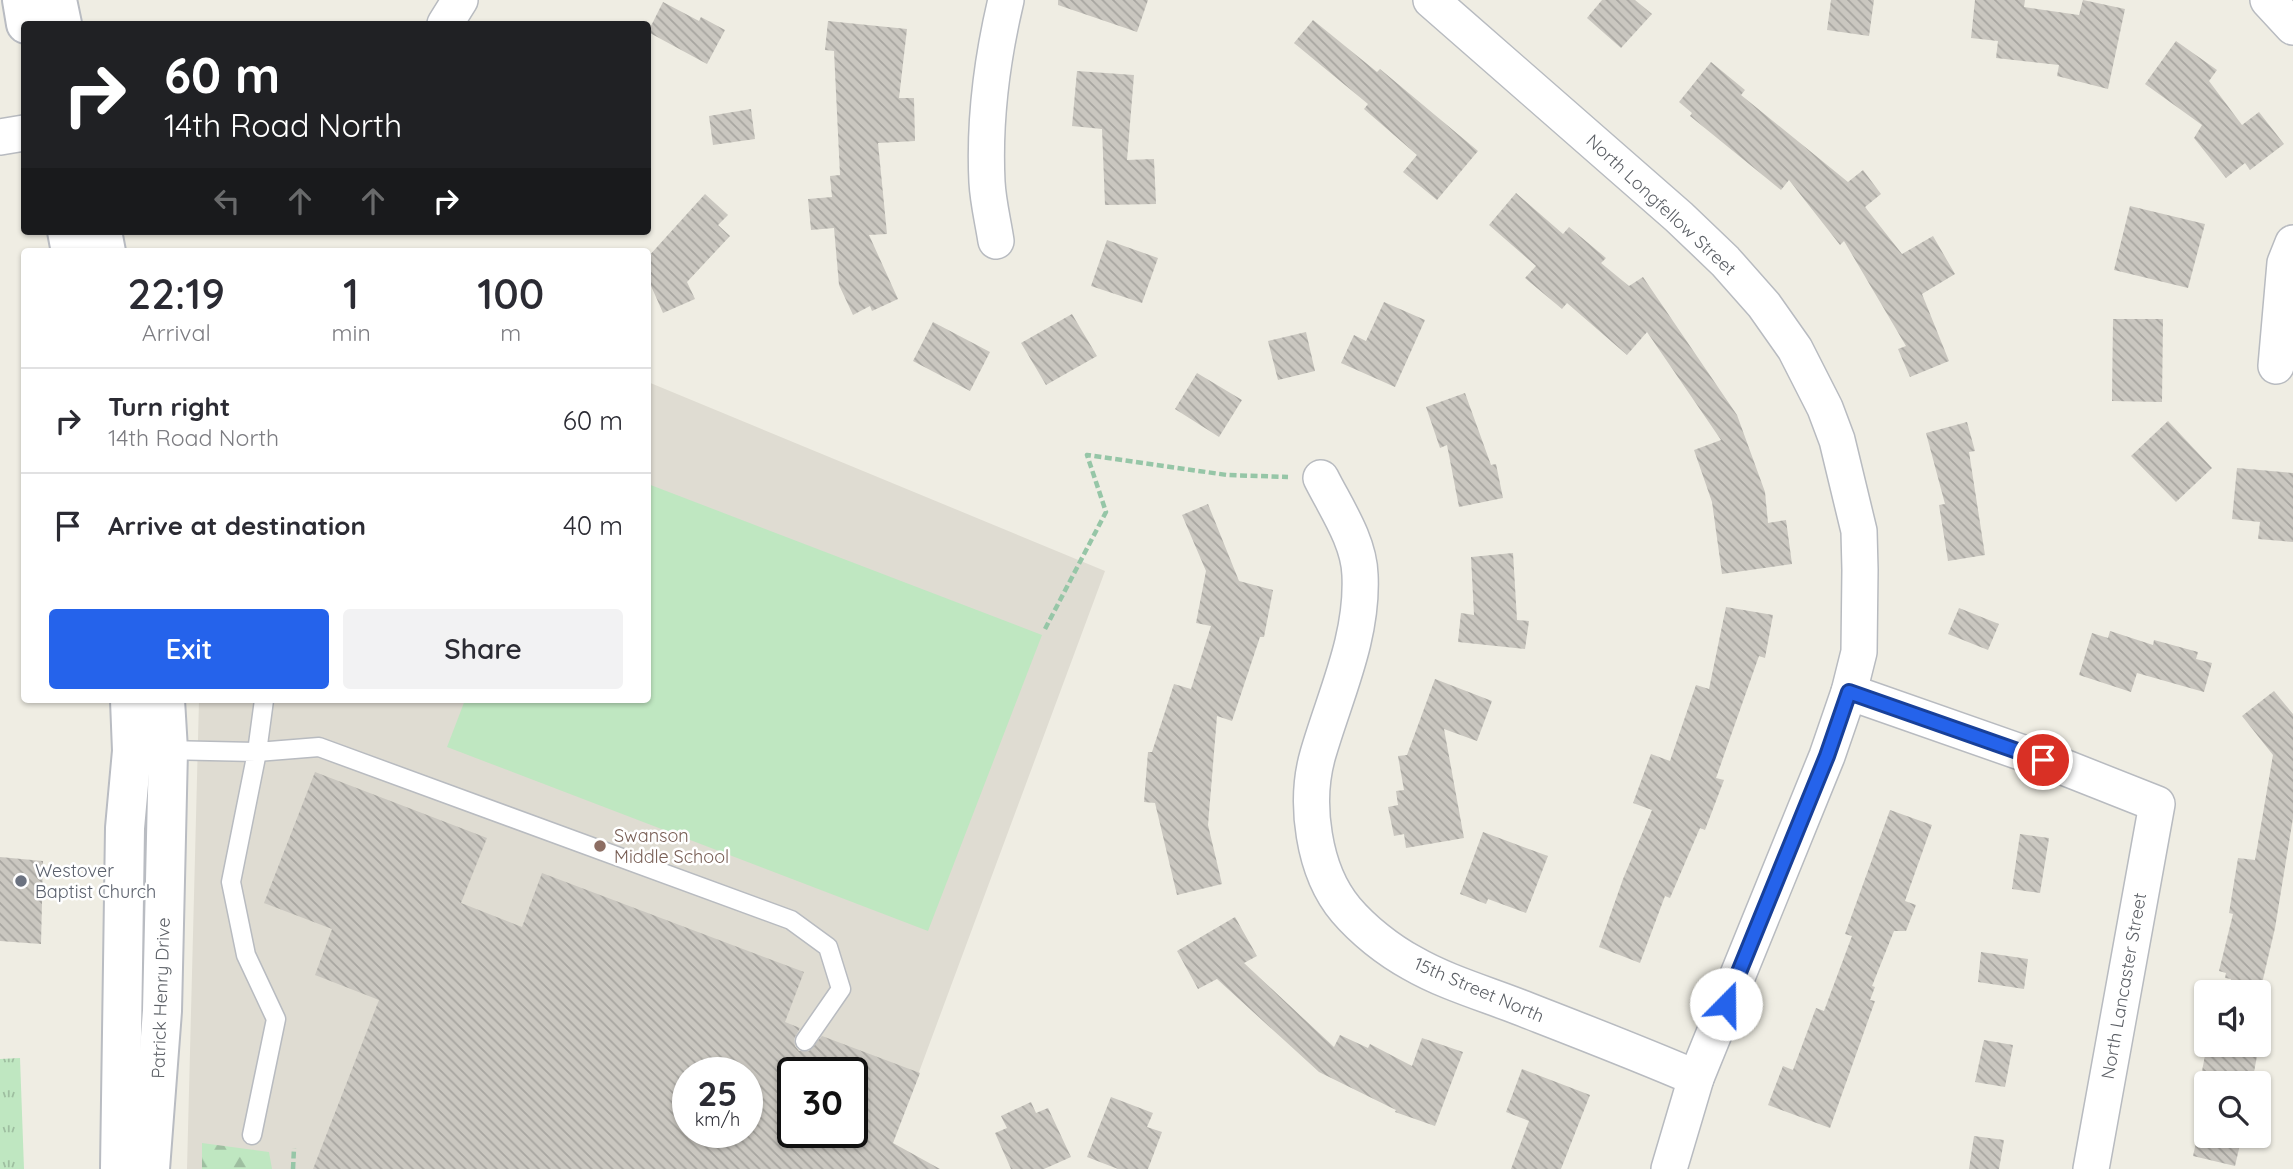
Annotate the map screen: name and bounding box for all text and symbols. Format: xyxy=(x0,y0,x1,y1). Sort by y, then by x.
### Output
text: 60 m xyxy=(164,44,280,105)
icon: right xyxy=(49,49,140,140)
text: 14th Road North xyxy=(164,105,402,145)
street label: North Longfellow Street xyxy=(1582,129,1741,280)
icon: left xyxy=(208,182,246,220)
icon: ahead xyxy=(281,182,319,220)
icon: ahead xyxy=(354,182,392,220)
icon: right xyxy=(427,182,465,220)
text: 22:19 xyxy=(128,267,225,320)
text: 1 xyxy=(343,267,359,320)
text: 100 xyxy=(477,267,544,320)
text: Arrival xyxy=(142,318,211,347)
text: min xyxy=(332,318,371,347)
text: m xyxy=(500,318,521,347)
text: Turn right xyxy=(108,390,230,423)
icon: right xyxy=(49,402,87,440)
text: 60 m xyxy=(563,404,623,437)
text: 14th Road North xyxy=(108,423,279,452)
icon: arrive xyxy=(49,507,87,545)
text: Arrive at destination xyxy=(108,509,366,542)
text: 40 m xyxy=(563,509,623,542)
button: Exit xyxy=(49,609,329,689)
button: Share xyxy=(343,609,623,689)
pin xyxy=(2013,730,2073,790)
icon: arrive xyxy=(2024,741,2062,779)
place label: Swanson Middle School xyxy=(614,824,729,868)
marker: Swanson Middle School xyxy=(592,838,608,854)
place label: Westover Baptist Church xyxy=(35,859,156,903)
marker: Westover Baptist Church xyxy=(13,873,29,889)
street label: North Lancaster Street xyxy=(2096,891,2151,1081)
street label: Patrick Henry Drive xyxy=(146,917,175,1079)
street label: 15th Street North xyxy=(1411,952,1548,1027)
position arrow xyxy=(1689,967,1763,1041)
map controls xyxy=(2194,980,2271,1148)
button: sound xyxy=(2194,980,2271,1057)
speed limit sign: 30 xyxy=(777,1057,868,1148)
text: 25 xyxy=(697,1071,738,1115)
button: search xyxy=(2194,1071,2271,1148)
text: km/h xyxy=(695,1108,740,1131)

